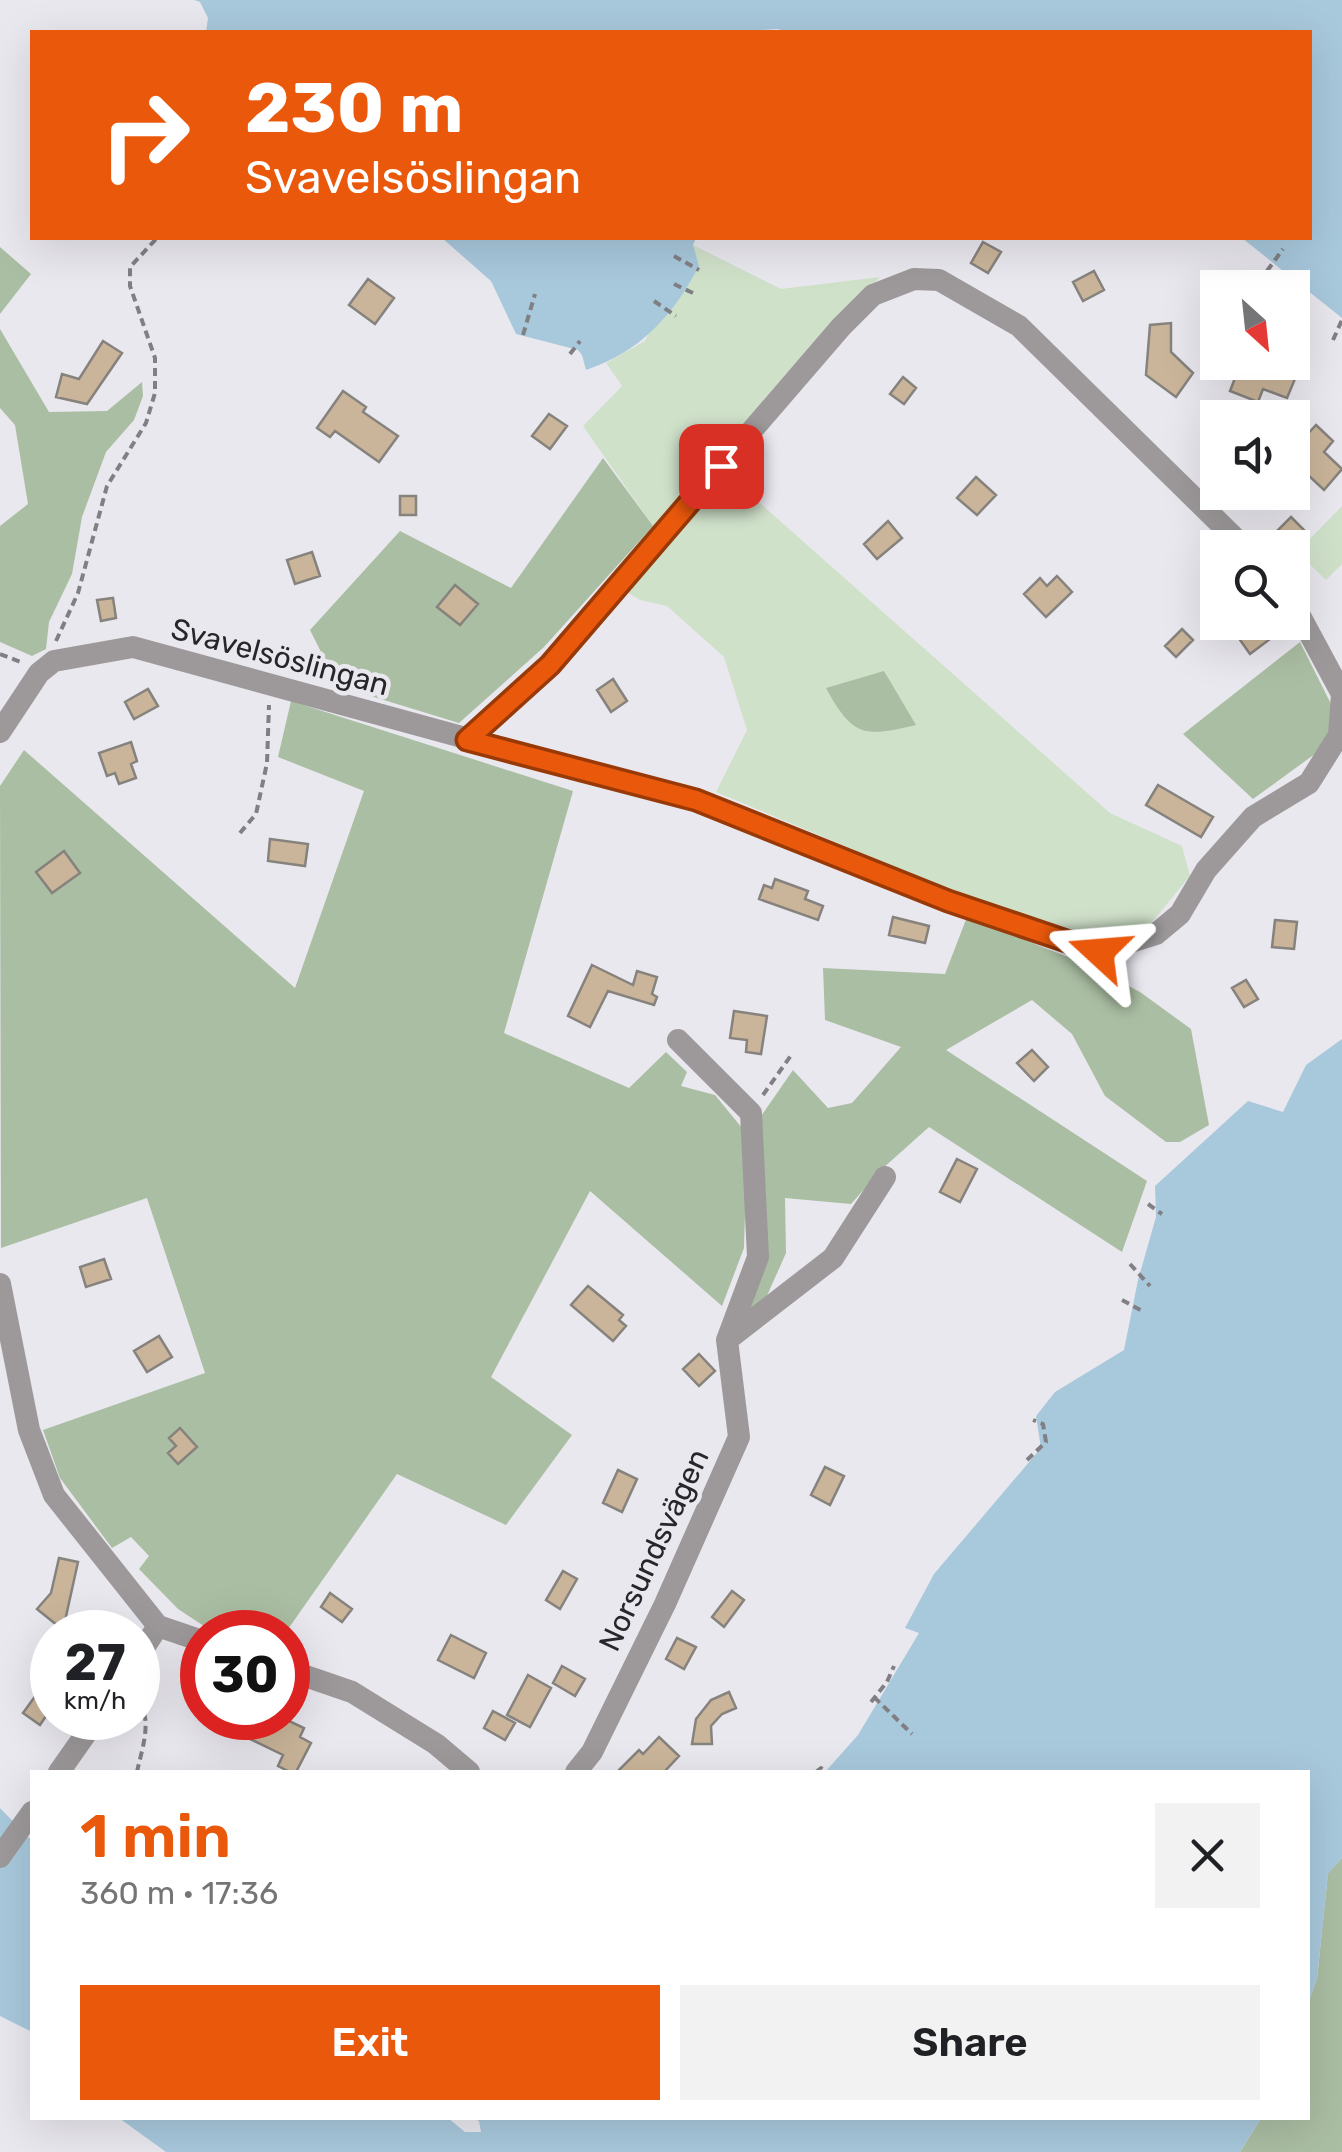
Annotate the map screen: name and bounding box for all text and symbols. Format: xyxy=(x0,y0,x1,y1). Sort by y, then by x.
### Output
text: 230 m xyxy=(245,67,463,150)
icon: right xyxy=(80,70,210,200)
text: Svavelsöslingan xyxy=(245,151,581,204)
north arrow xyxy=(1200,270,1310,380)
map controls xyxy=(1200,270,1310,640)
button: sound xyxy=(1200,400,1310,510)
pin xyxy=(679,424,764,509)
icon: arrive xyxy=(694,439,749,494)
button: search xyxy=(1200,530,1310,640)
street label: Svavelsöslingan xyxy=(167,611,393,703)
position arrow xyxy=(1047,900,1151,1004)
street label: Norsundsvägen xyxy=(591,1443,717,1657)
speed limit sign: 30 xyxy=(180,1610,310,1740)
text: 27 xyxy=(64,1633,126,1693)
text: km/h xyxy=(64,1686,126,1715)
text: 1 min xyxy=(80,1801,231,1872)
button: close xyxy=(1155,1803,1260,1908)
text: 360 m · 17:36 xyxy=(80,1874,278,1912)
button: Exit xyxy=(80,1985,660,2100)
button: Share xyxy=(680,1985,1260,2100)

